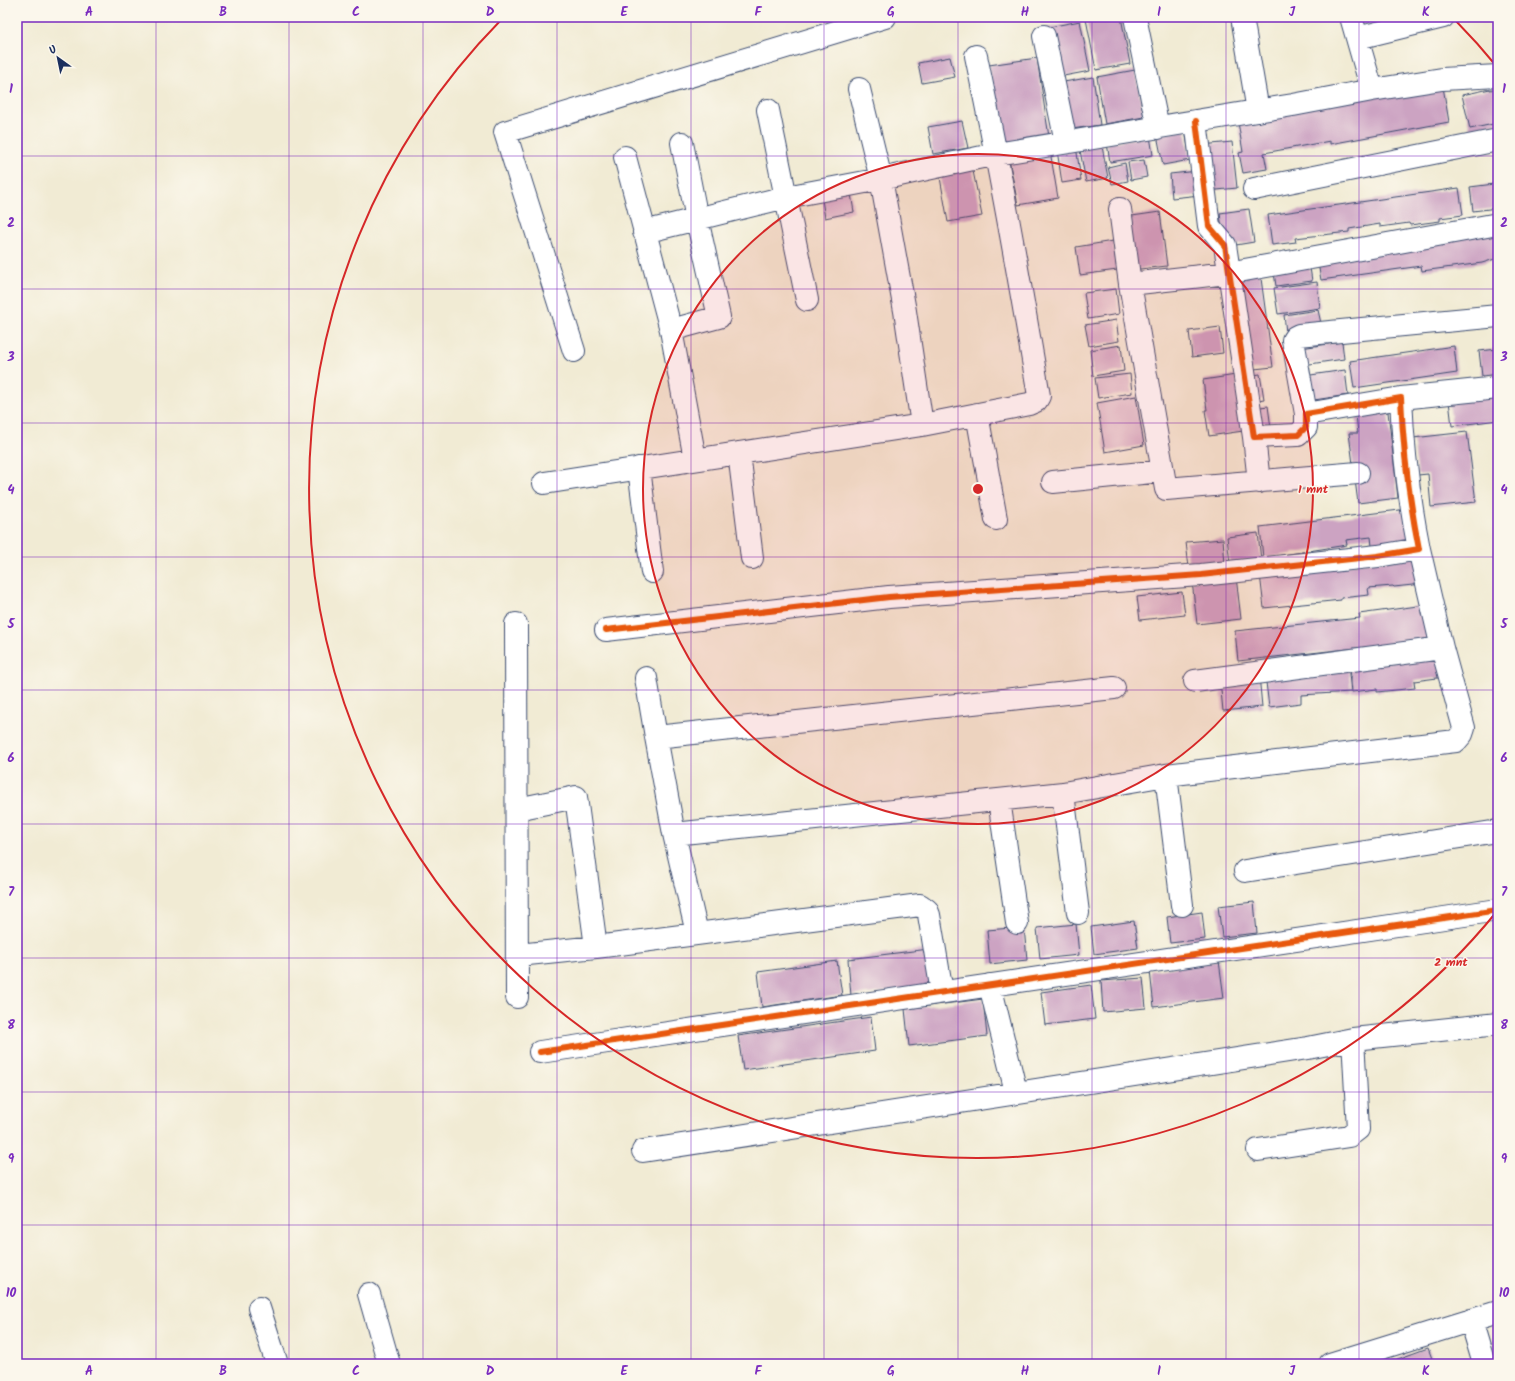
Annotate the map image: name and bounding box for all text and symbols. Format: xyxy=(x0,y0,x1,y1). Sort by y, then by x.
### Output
text: A xyxy=(85,2,93,23)
text: B xyxy=(219,2,227,23)
text: C xyxy=(352,2,360,23)
text: D xyxy=(486,2,495,23)
text: E xyxy=(620,2,628,23)
text: F xyxy=(754,2,762,23)
text: G xyxy=(887,2,895,23)
text: H xyxy=(1021,2,1030,23)
text: I xyxy=(1157,2,1161,23)
text: J xyxy=(1289,2,1296,23)
text: K xyxy=(1422,2,1430,23)
north arrow xyxy=(38,38,78,78)
text: U xyxy=(45,41,61,60)
text: 1 xyxy=(9,79,13,100)
text: 1 xyxy=(1502,79,1506,100)
text: 2 xyxy=(7,213,15,234)
text: 2 xyxy=(1500,213,1508,234)
text: 3 xyxy=(6,347,15,368)
text: 3 xyxy=(1499,347,1508,368)
text: 4 xyxy=(7,480,15,501)
text: 1 mnt xyxy=(1298,480,1329,499)
text: 4 xyxy=(1500,480,1508,501)
centre of rings xyxy=(971,482,985,496)
text: 5 xyxy=(7,614,16,635)
text: 5 xyxy=(1500,614,1509,635)
text: 6 xyxy=(7,748,15,769)
text: 6 xyxy=(1500,748,1508,769)
text: 7 xyxy=(8,882,15,903)
text: 7 xyxy=(1501,882,1508,903)
text: 2 mnt xyxy=(1434,953,1468,972)
text: 8 xyxy=(7,1015,15,1036)
text: 8 xyxy=(1500,1015,1508,1036)
text: 9 xyxy=(8,1149,15,1170)
text: 9 xyxy=(1501,1149,1508,1170)
text: 10 xyxy=(6,1283,17,1304)
text: 10 xyxy=(1499,1283,1510,1304)
text: A xyxy=(85,1361,93,1381)
text: B xyxy=(219,1361,227,1381)
text: C xyxy=(352,1361,360,1381)
text: D xyxy=(486,1361,495,1381)
text: E xyxy=(620,1361,628,1381)
text: F xyxy=(754,1361,762,1381)
text: G xyxy=(887,1361,895,1381)
text: H xyxy=(1021,1361,1030,1381)
text: I xyxy=(1157,1361,1161,1381)
text: J xyxy=(1289,1361,1296,1381)
text: K xyxy=(1422,1361,1430,1381)

